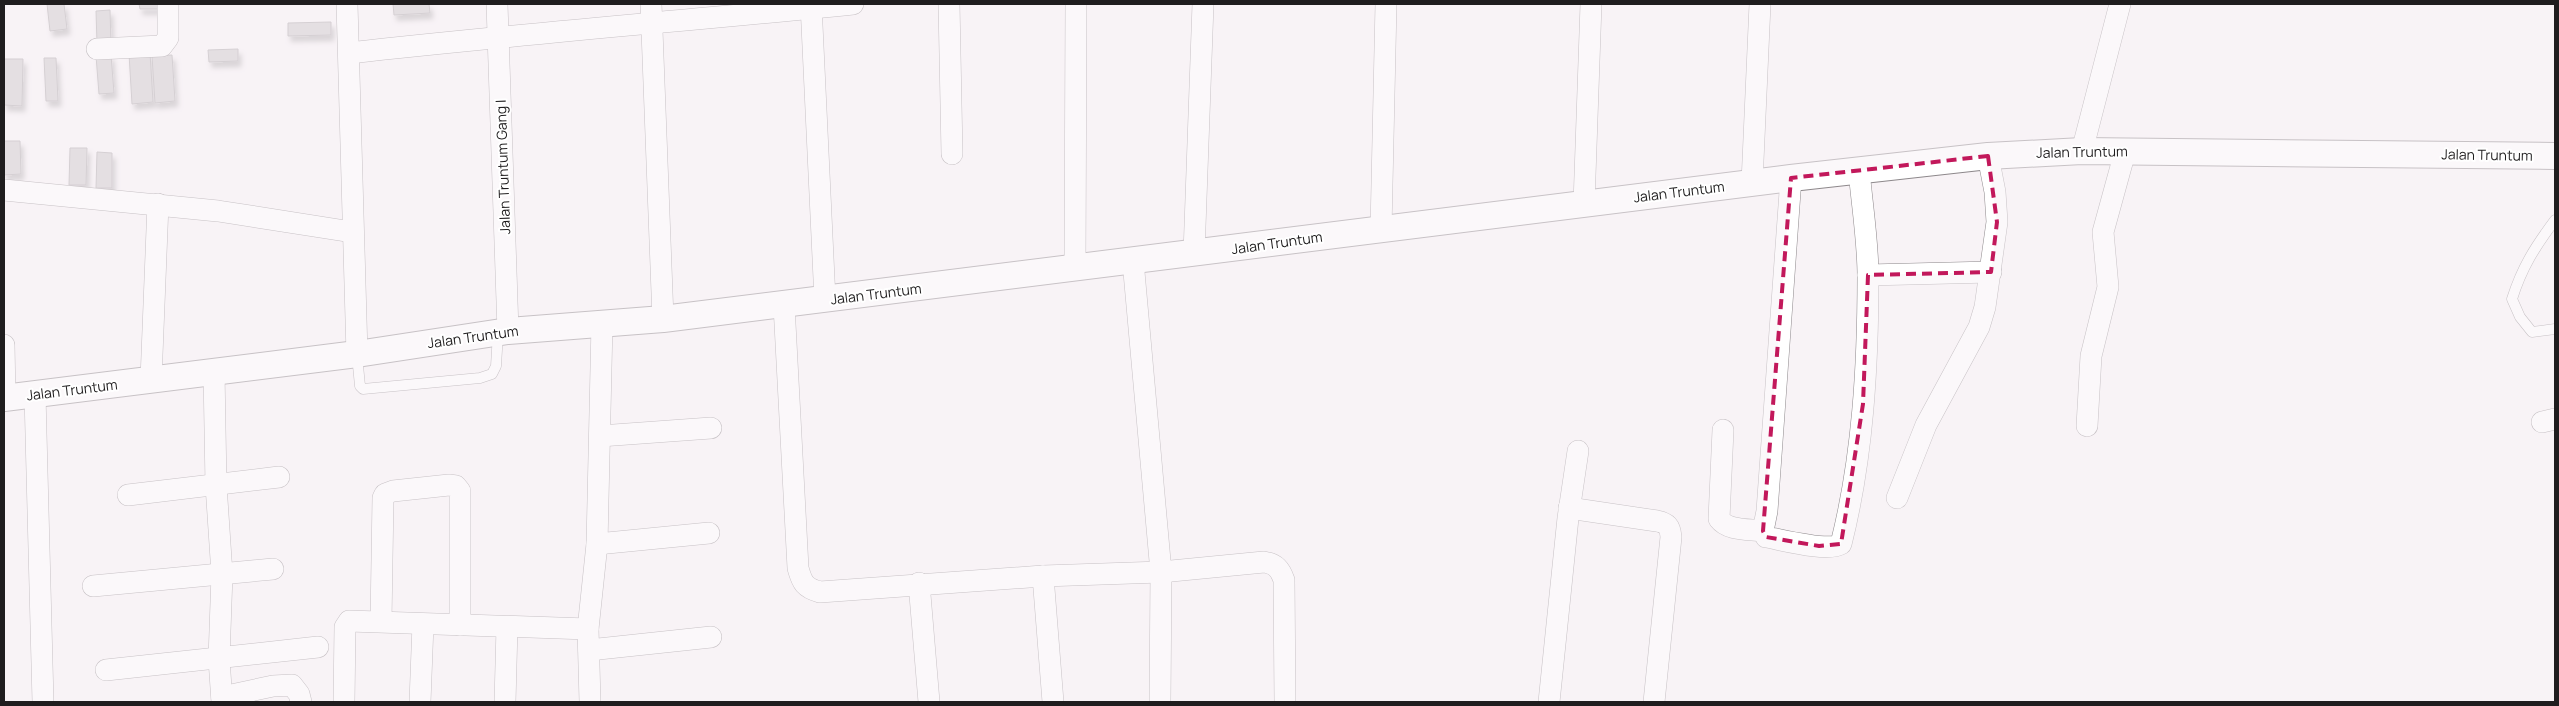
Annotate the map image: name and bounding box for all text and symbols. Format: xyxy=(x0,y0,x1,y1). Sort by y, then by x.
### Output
street label: Jalan Truntum Gang I xyxy=(491,99,514,235)
street label: Jalan Truntum xyxy=(2036,141,2128,162)
street label: Jalan Truntum xyxy=(2441,144,2533,165)
street label: Jalan Truntum xyxy=(1632,176,1726,207)
street label: Jalan Truntum xyxy=(1230,227,1324,258)
street label: Jalan Truntum xyxy=(829,278,923,309)
street label: Jalan Truntum xyxy=(426,321,520,352)
street label: Jalan Truntum xyxy=(25,374,119,405)

